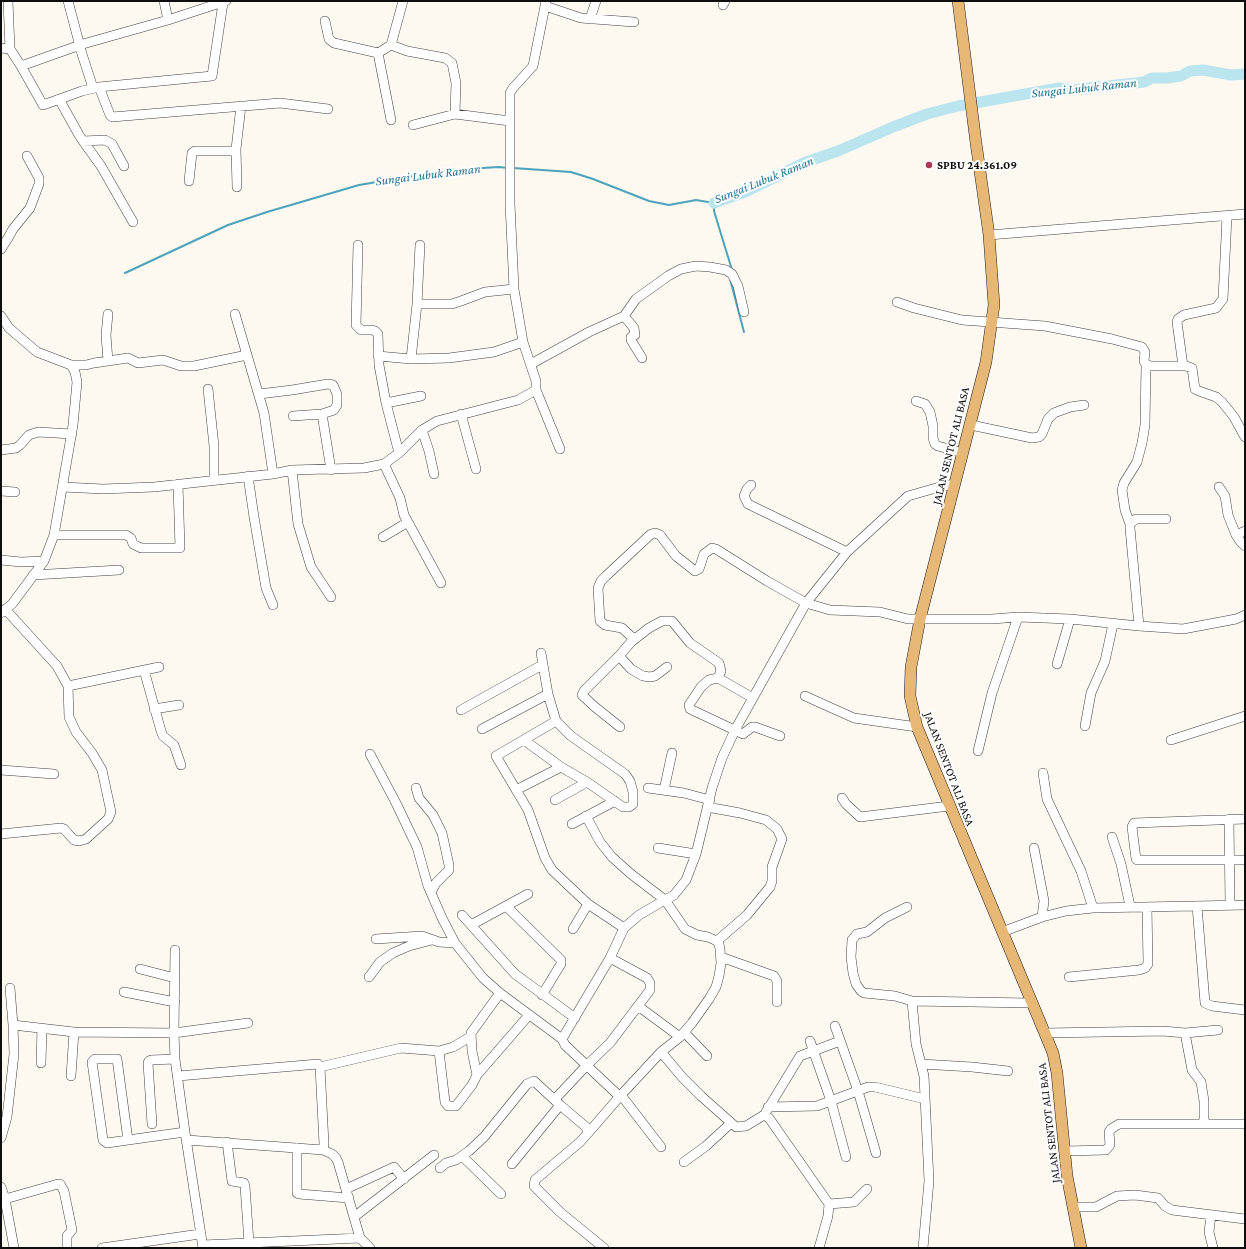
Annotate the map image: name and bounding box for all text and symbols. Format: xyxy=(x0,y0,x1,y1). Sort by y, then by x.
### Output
water label: Sungai Lubuk Raman xyxy=(1031,75,1137,101)
water label: Sungai Lubuk Raman xyxy=(712,153,816,207)
place label: SPBU 24.361.09 xyxy=(937,158,1017,172)
marker: SPBU 24.361.09 xyxy=(924,160,934,170)
water label: Sungai Lubuk Raman xyxy=(375,161,481,189)
street label: JALAN SENTOT ALI BASA xyxy=(929,386,973,506)
street label: JALAN SENTOT ALI BASA xyxy=(921,710,977,828)
street label: JALAN SENTOT ALI BASA xyxy=(1034,1062,1064,1184)

